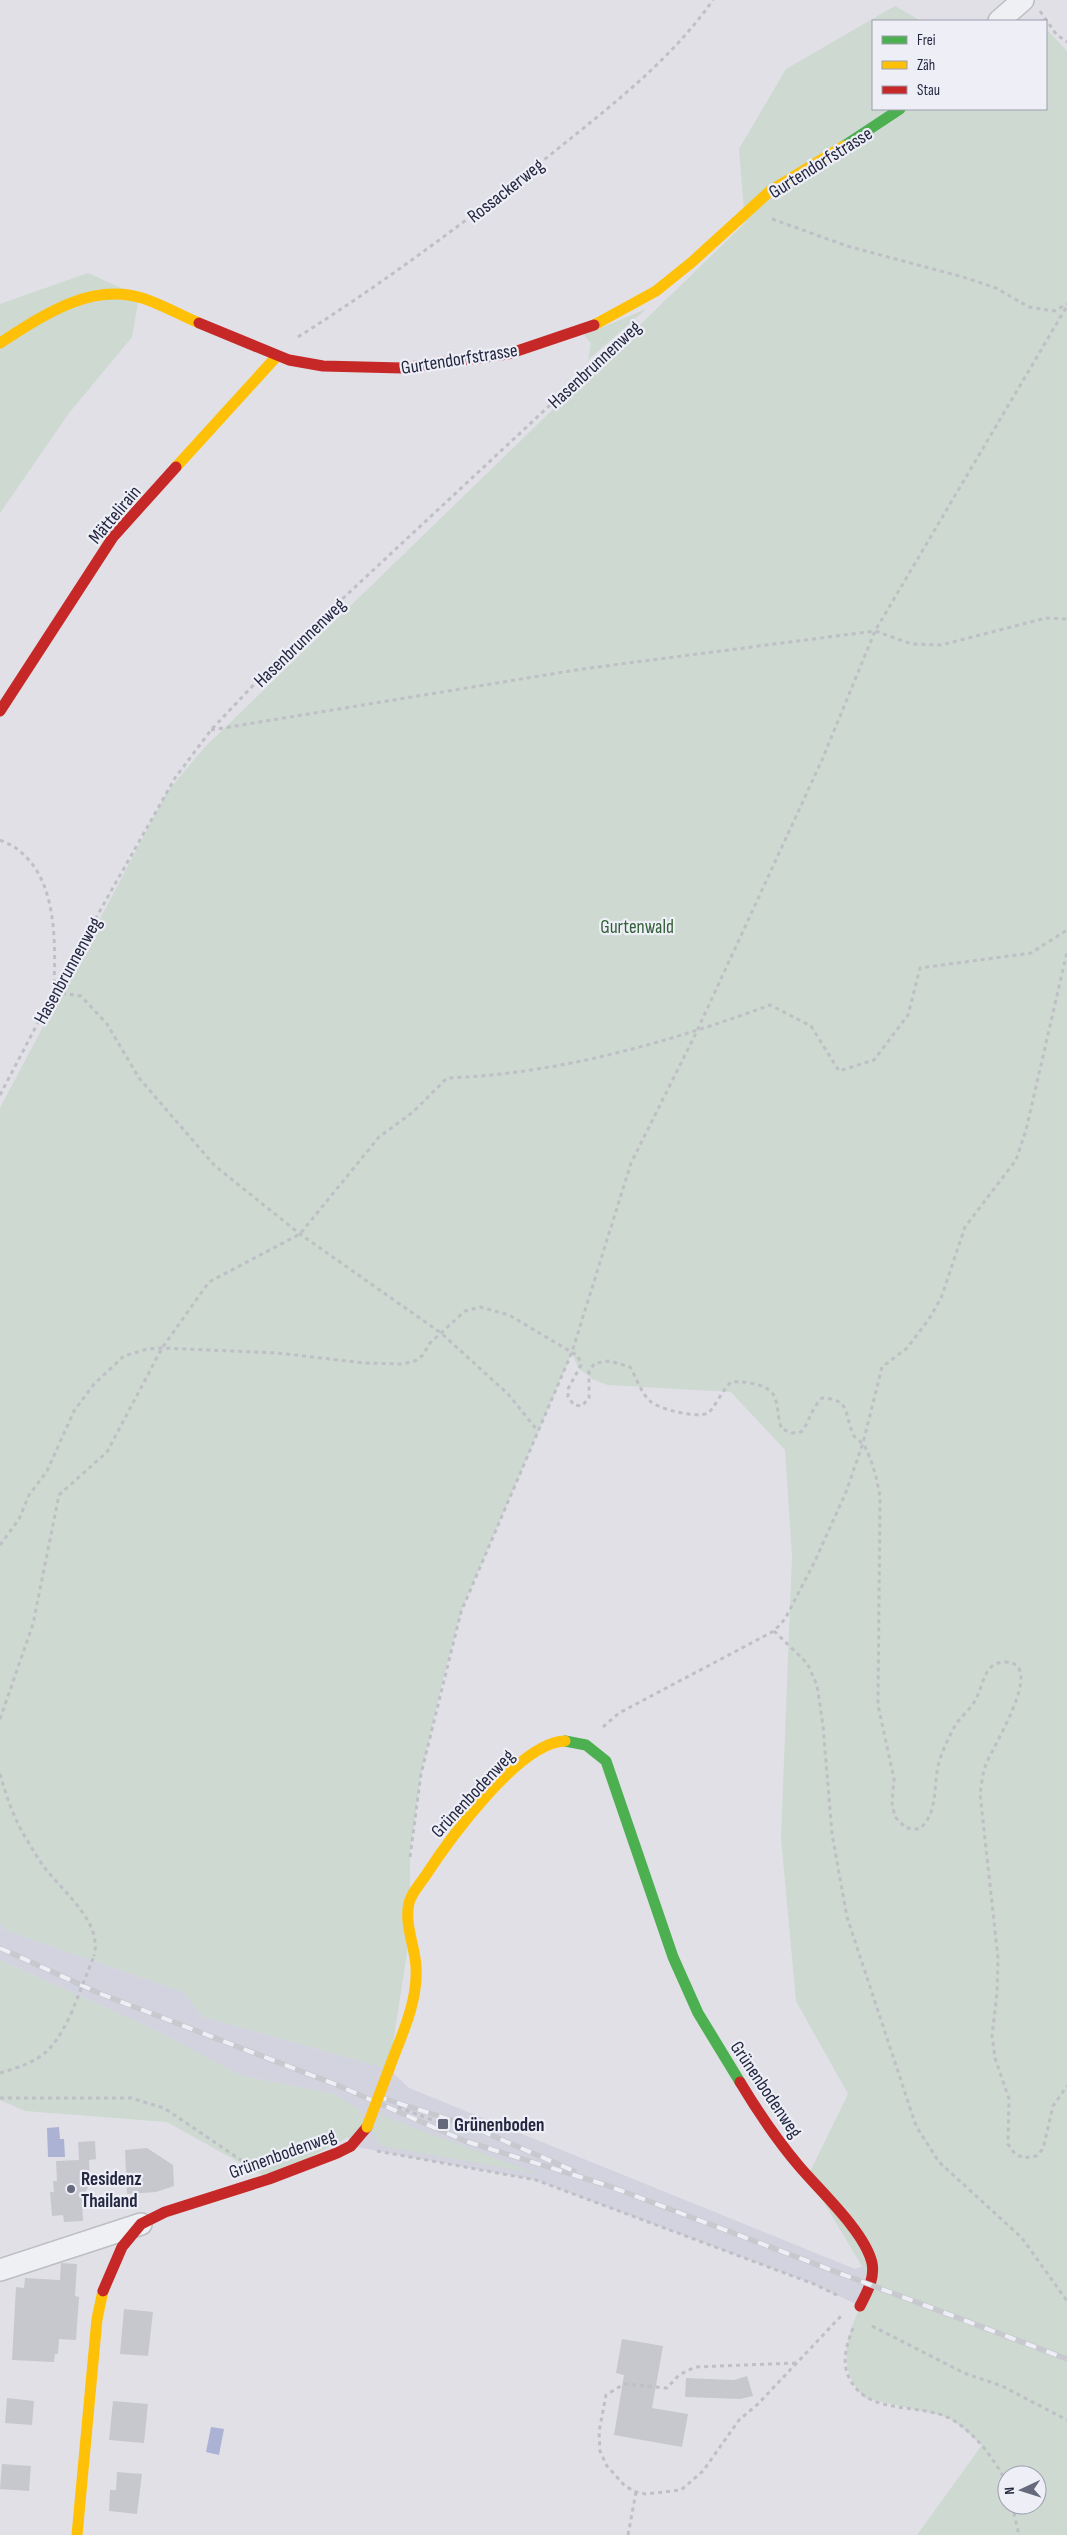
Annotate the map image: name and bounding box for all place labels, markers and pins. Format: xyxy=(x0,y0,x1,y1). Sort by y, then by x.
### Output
place label: Grünenboden xyxy=(454,2114,545,2137)
marker: Grünenboden xyxy=(436,2117,450,2131)
place label: Residenz Thailand xyxy=(81,2168,142,2213)
marker: Residenz Thailand xyxy=(65,2183,77,2195)

